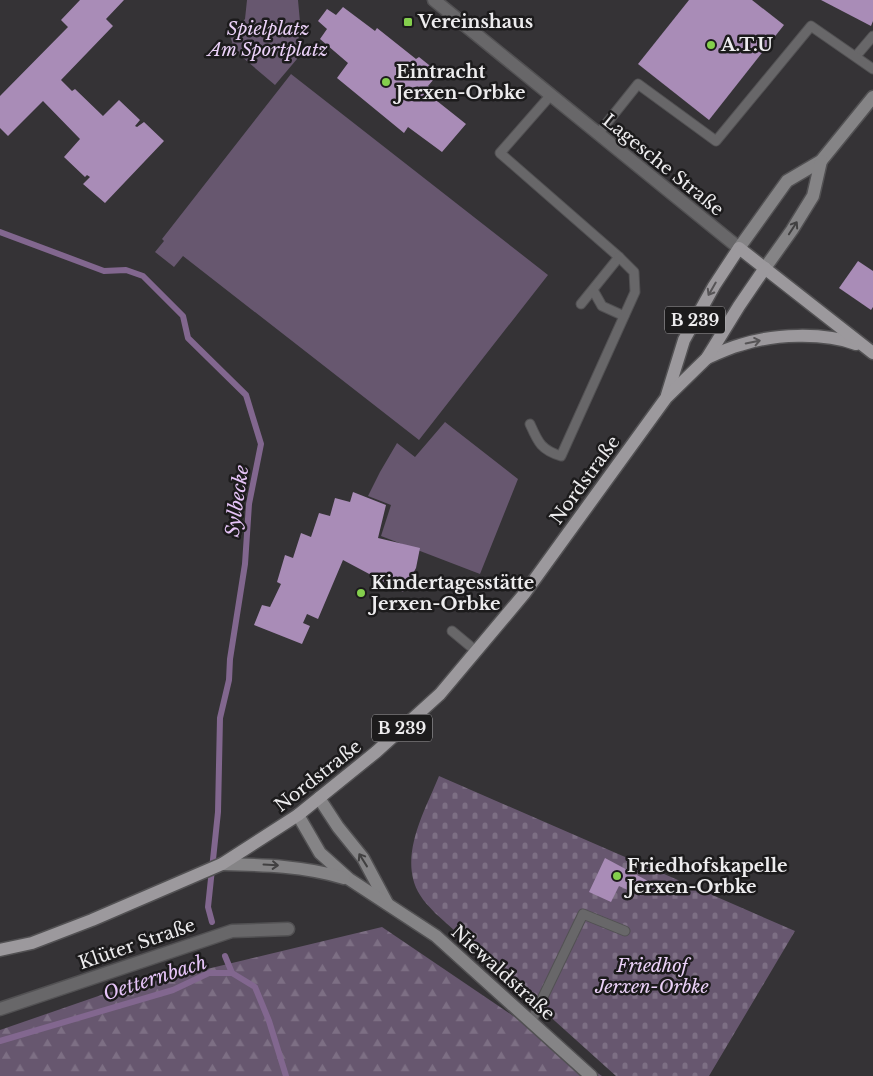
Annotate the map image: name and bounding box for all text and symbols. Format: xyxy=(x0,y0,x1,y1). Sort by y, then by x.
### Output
place label: Vereinshaus xyxy=(417,11,533,33)
marker: Vereinshaus xyxy=(402,16,414,28)
park label: Spielplatz Am Sportplatz xyxy=(206,18,328,61)
place label: A.T.U xyxy=(720,34,773,56)
marker: A.T.U xyxy=(705,39,717,51)
place label: Eintracht Jerxen-Orbke xyxy=(392,61,526,104)
marker: Eintracht Jerxen-Orbke xyxy=(380,76,392,88)
street label: Lagesche Straße xyxy=(598,109,728,221)
one-way arrow xyxy=(788,221,798,235)
one-way arrow xyxy=(707,281,717,296)
road number: B 239 xyxy=(665,306,725,334)
one-way arrow xyxy=(745,336,761,346)
street label: Nordstraße xyxy=(545,431,625,529)
water label: Sylbecke xyxy=(221,463,253,538)
place label: Kindertagesstätte Jerxen-Orbke xyxy=(367,572,534,615)
marker: Kindertagesstätte Jerxen-Orbke xyxy=(355,587,367,599)
road number: B 239 xyxy=(372,714,432,741)
street label: Nordstraße xyxy=(270,735,366,817)
one-way arrow xyxy=(358,853,368,867)
place label: Friedhofskapelle Jerxen-Orbke xyxy=(623,855,788,898)
one-way arrow xyxy=(262,861,278,870)
marker: Friedhofskapelle Jerxen-Orbke xyxy=(611,870,623,882)
street label: Klüter Straße xyxy=(76,914,198,974)
street label: Niewaldstraße xyxy=(447,921,559,1025)
water label: Oetternbach xyxy=(100,950,210,1006)
park label: Friedhof Jerxen-Orbke xyxy=(594,955,709,998)

